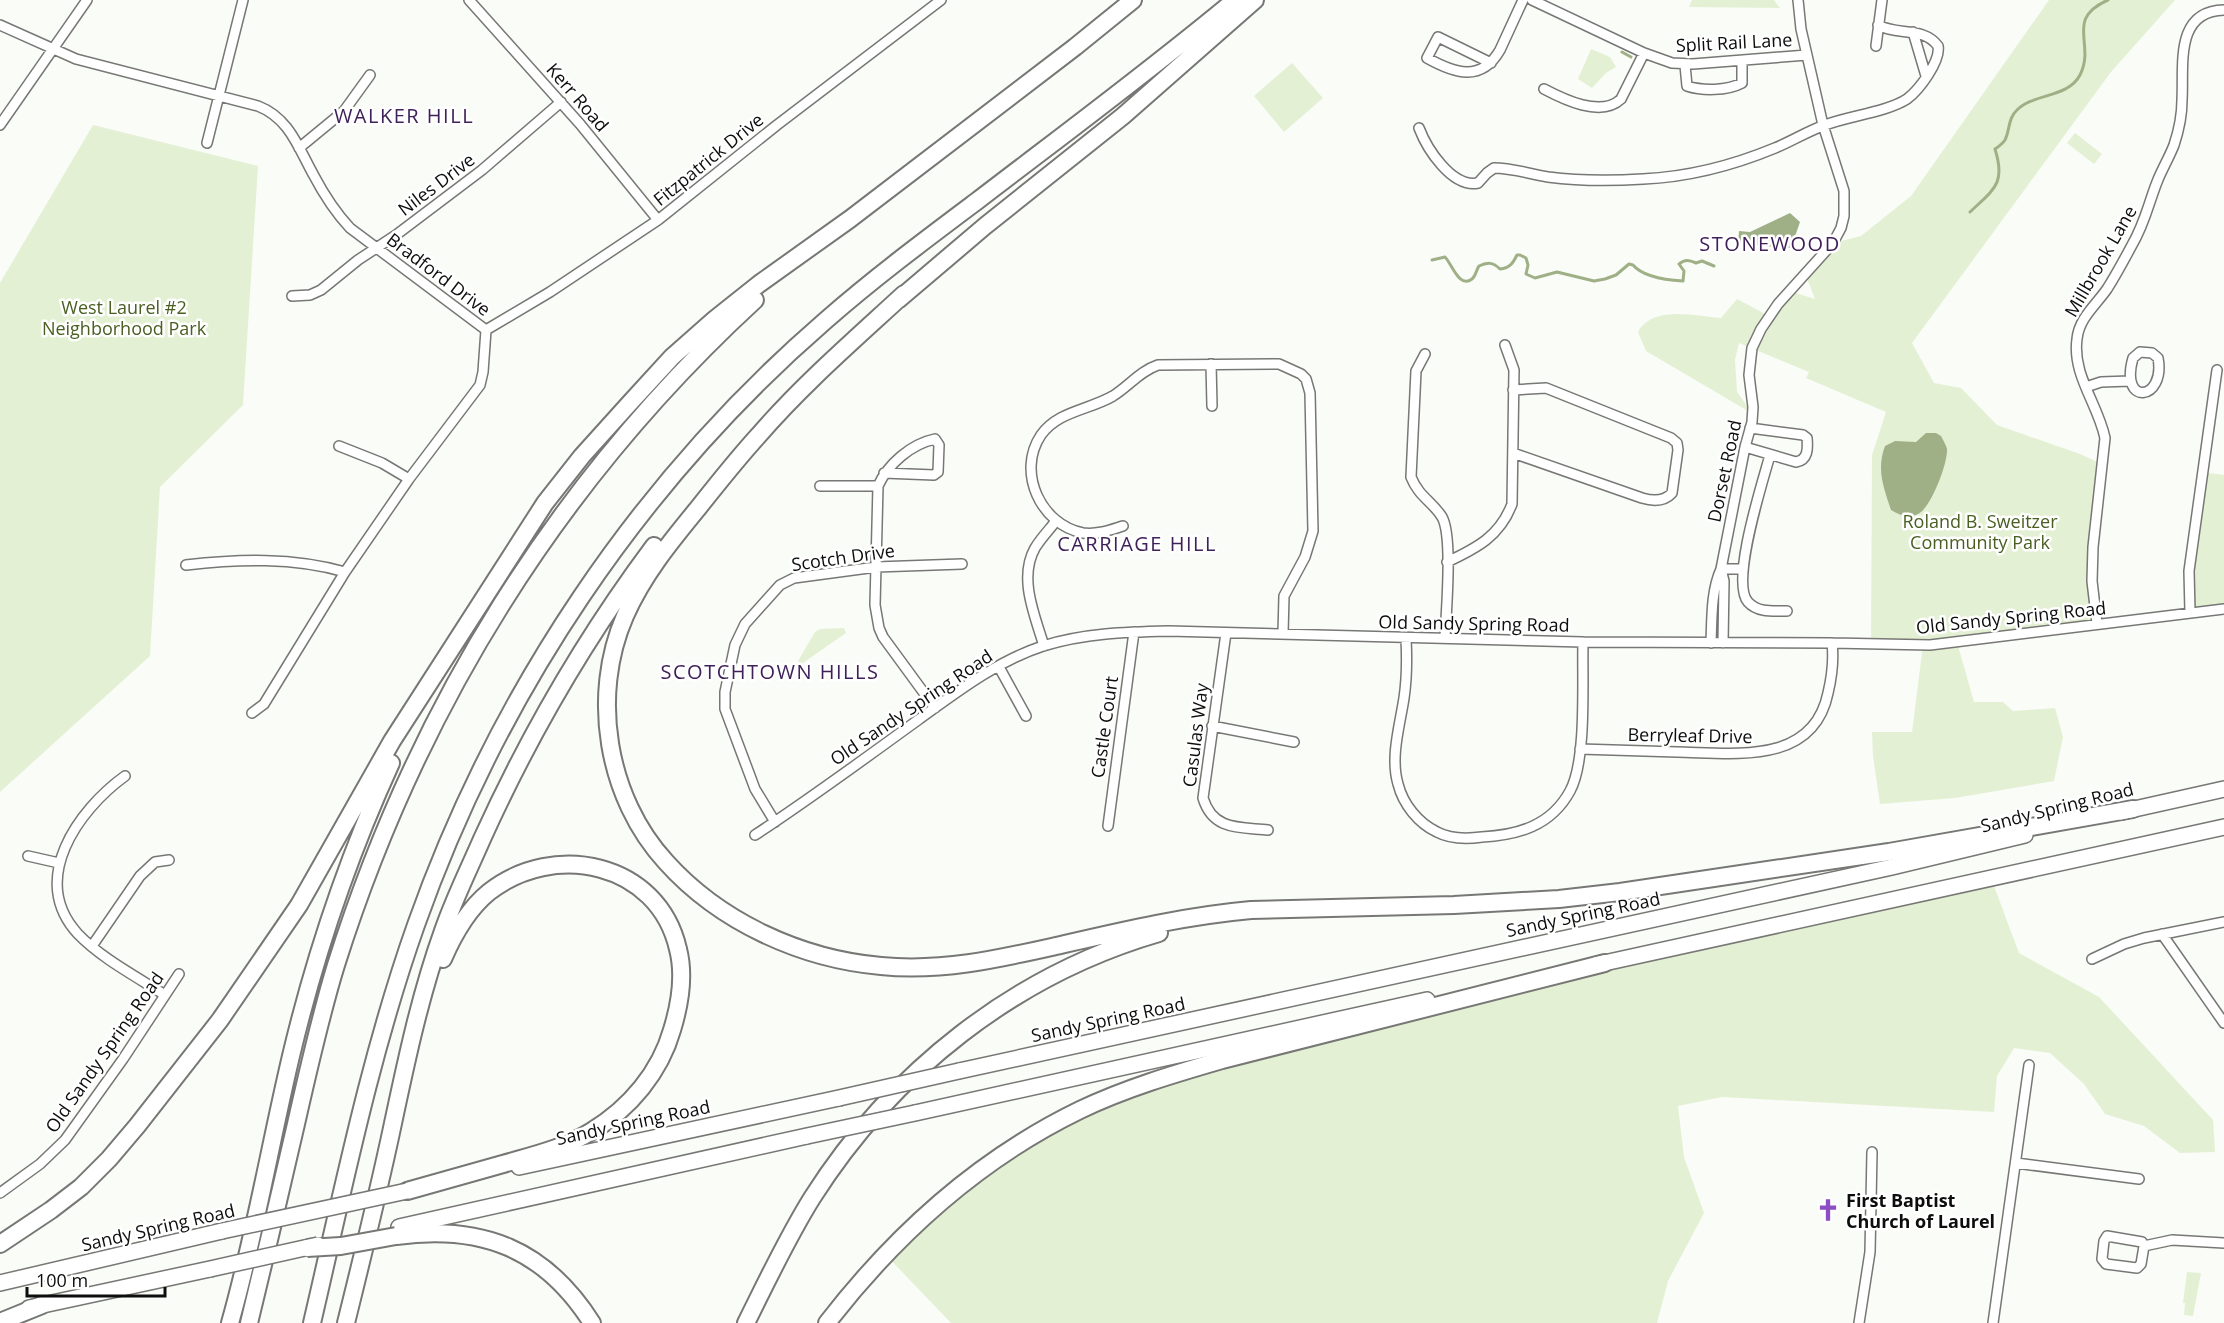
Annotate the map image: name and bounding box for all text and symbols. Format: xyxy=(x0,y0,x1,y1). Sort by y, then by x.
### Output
street label: Split Rail Lane xyxy=(1675,27,1793,57)
street label: Kerr Road xyxy=(542,58,614,136)
district label: WALKER HILL xyxy=(334,102,474,129)
street label: Fitzpatrick Drive xyxy=(648,107,768,211)
street label: Niles Drive xyxy=(393,147,479,221)
street label: Millbrook Lane xyxy=(2058,201,2142,321)
street label: Bradford Drive xyxy=(382,227,496,321)
district label: STONEWOOD xyxy=(1699,230,1841,257)
park label: West Laurel #2 Neighborhood Park xyxy=(42,295,207,340)
street label: Dorset Road xyxy=(1701,418,1747,524)
park label: Roland B. Sweitzer Community Park xyxy=(1902,509,2058,554)
district label: CARRIAGE HILL xyxy=(1057,530,1217,557)
street label: Scotch Drive xyxy=(790,538,896,576)
street label: Old Sandy Spring Road xyxy=(1915,595,2107,639)
street label: Old Sandy Spring Road xyxy=(1378,609,1570,637)
street label: Old Sandy Spring Road xyxy=(825,644,997,770)
district label: SCOTCHTOWN HILLS xyxy=(661,658,879,685)
street label: Castle Court xyxy=(1085,675,1123,779)
street label: Casulas Way xyxy=(1177,681,1213,788)
street label: Berryleaf Drive xyxy=(1627,722,1753,748)
street label: Sandy Spring Road xyxy=(1978,776,2136,838)
street label: Sandy Spring Road xyxy=(1504,886,1662,942)
street label: Old Sandy Spring Road xyxy=(39,967,169,1137)
street label: Sandy Spring Road xyxy=(1029,991,1187,1047)
street label: Sandy Spring Road xyxy=(554,1094,712,1150)
place label: First Baptist Church of Laurel xyxy=(1846,1188,1995,1233)
church icon: First Baptist Church of Laurel xyxy=(1815,1197,1841,1223)
street label: Sandy Spring Road xyxy=(79,1198,237,1256)
scale bar xyxy=(27,1260,165,1298)
text: 100 m xyxy=(36,1268,88,1292)

